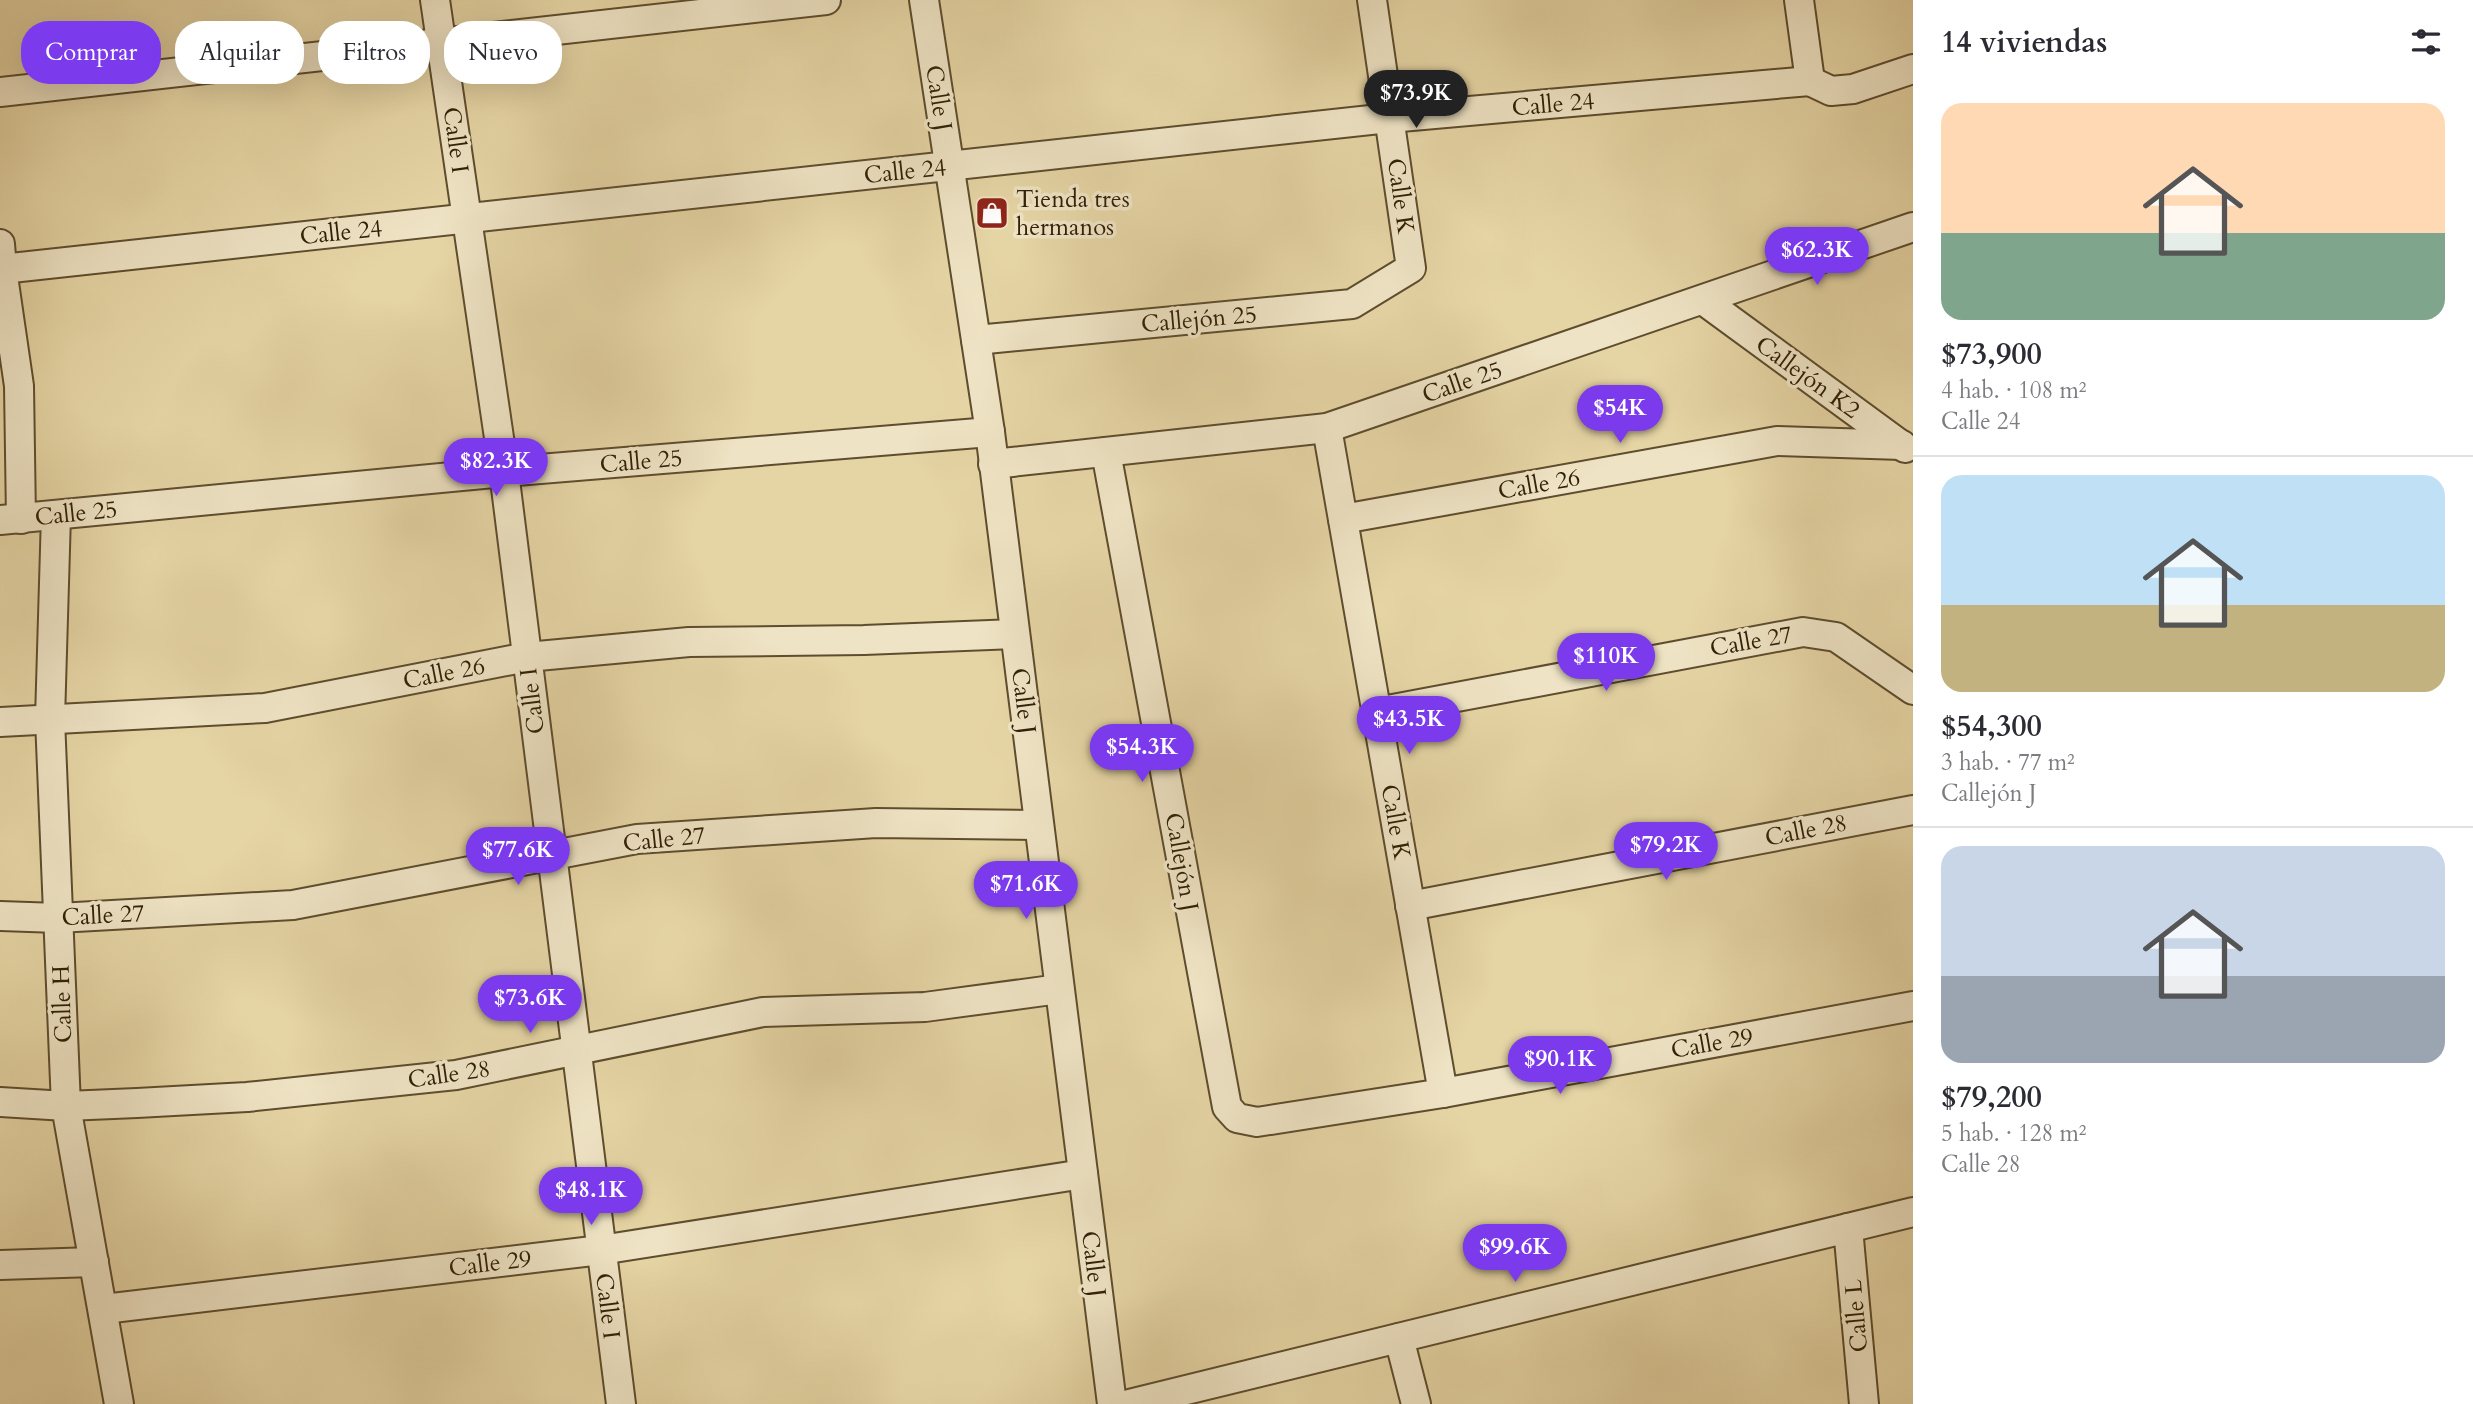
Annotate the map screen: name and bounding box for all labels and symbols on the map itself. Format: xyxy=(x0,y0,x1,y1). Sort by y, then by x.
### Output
street label: Calle J xyxy=(917,63,960,133)
pin: $73.9K xyxy=(1359,71,1473,130)
street label: Calle 24 xyxy=(1510,84,1596,125)
street label: Calle I xyxy=(435,105,476,175)
street label: Calle 24 xyxy=(862,151,948,192)
street label: Calle K xyxy=(1379,156,1422,236)
place label: Tienda tres hermanos xyxy=(1016,183,1130,244)
shop icon: Tienda tres hermanos xyxy=(973,194,1011,232)
street label: Calle 24 xyxy=(298,212,384,253)
pin: $62.3K xyxy=(1760,228,1874,287)
street label: Callejón 25 xyxy=(1140,298,1258,341)
street label: Callejón K2 xyxy=(1749,328,1867,427)
street label: Calle 25 xyxy=(1418,353,1507,412)
pin: $54K xyxy=(1579,386,1661,445)
pin: $82.3K xyxy=(439,438,553,498)
street label: Calle 25 xyxy=(598,441,684,482)
street label: Calle 26 xyxy=(1495,461,1583,508)
street label: Calle 25 xyxy=(33,493,119,534)
street label: Calle 27 xyxy=(1707,618,1795,665)
pin: $110K xyxy=(1557,634,1655,693)
street label: Calle 26 xyxy=(400,649,488,698)
street label: Calle I xyxy=(512,666,553,736)
street label: Calle J xyxy=(1003,666,1044,736)
pin: $43.5K xyxy=(1352,696,1466,756)
pin: $54.3K xyxy=(1085,724,1199,784)
street label: Calle K xyxy=(1373,782,1418,863)
street label: Calle 28 xyxy=(1762,806,1850,855)
street label: Callejón J xyxy=(1157,810,1206,914)
street label: Calle 27 xyxy=(621,819,707,860)
pin: $79.2K xyxy=(1609,822,1723,882)
pin: $77.6K xyxy=(461,828,575,887)
pin: $71.6K xyxy=(969,862,1083,921)
street label: Calle 27 xyxy=(61,897,145,934)
street label: Calle H xyxy=(45,964,80,1044)
pin: $73.6K xyxy=(473,976,587,1035)
street label: Calle 29 xyxy=(1668,1020,1756,1067)
pin: $90.1K xyxy=(1503,1036,1617,1096)
street label: Calle 28 xyxy=(406,1052,492,1097)
pin: $48.1K xyxy=(534,1168,648,1227)
pin: $99.6K xyxy=(1458,1224,1572,1284)
street label: Calle J xyxy=(1073,1229,1114,1299)
street label: Calle 29 xyxy=(447,1242,533,1285)
street label: Calle I xyxy=(587,1271,628,1341)
street label: Calle L xyxy=(1837,1278,1876,1354)

